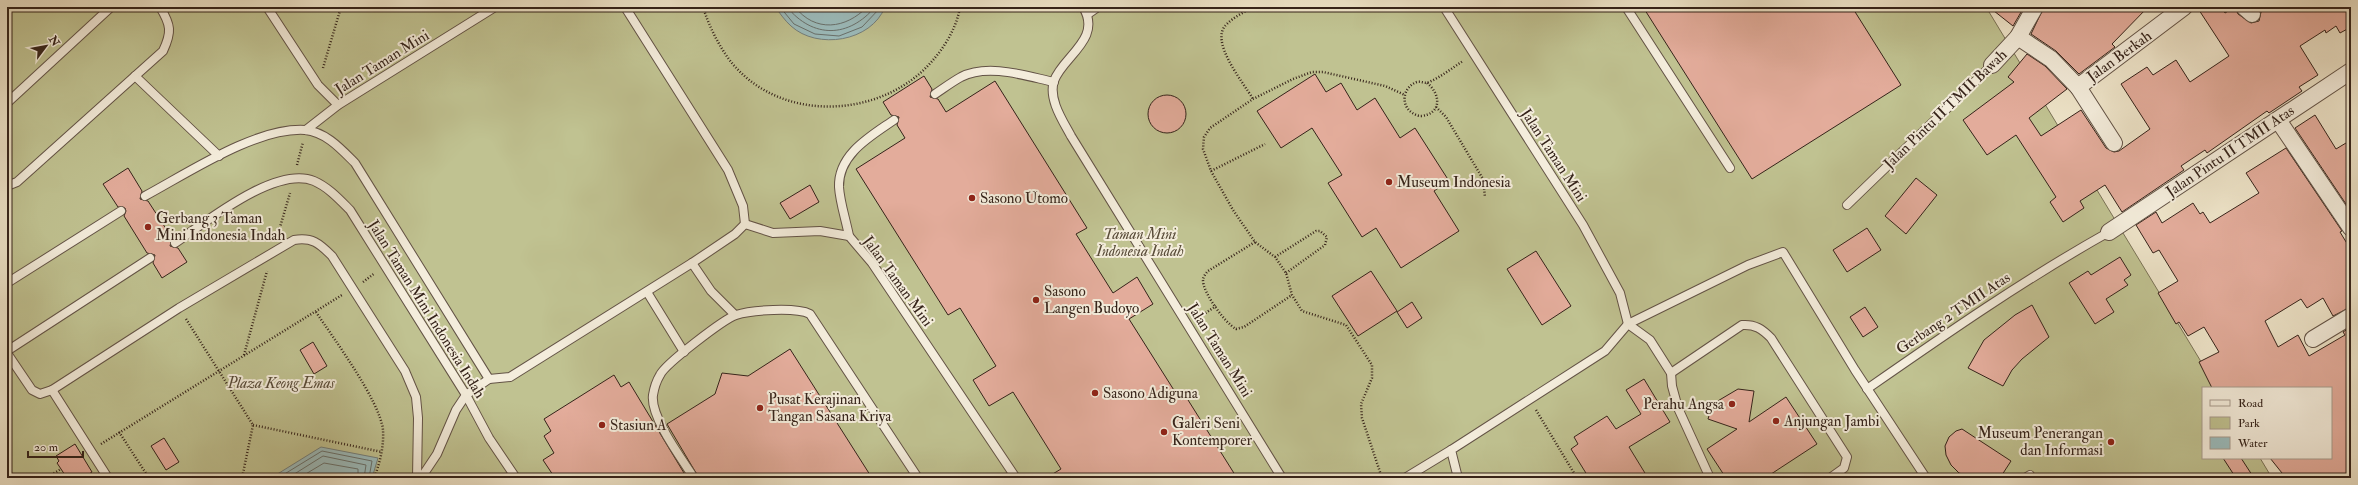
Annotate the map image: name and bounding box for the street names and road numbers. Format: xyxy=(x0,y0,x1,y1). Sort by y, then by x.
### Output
street label: Jalan Taman Mini xyxy=(331,26,433,100)
street label: Jalan Berkah xyxy=(2082,26,2156,88)
street label: Jalan Pintu II TMII Bawah xyxy=(1879,45,2012,175)
street label: Jalan Pintu II TMII Atas xyxy=(2162,101,2299,203)
street label: Jalan Taman Mini xyxy=(1515,104,1591,206)
street label: Jalan Taman Mini Indonesia Indah xyxy=(362,216,489,403)
street label: Jalan Taman Mini xyxy=(857,231,937,331)
street label: Gerbang 2 TMII Atas xyxy=(1893,268,2014,359)
street label: Jalan Taman Mini xyxy=(1182,299,1256,401)

